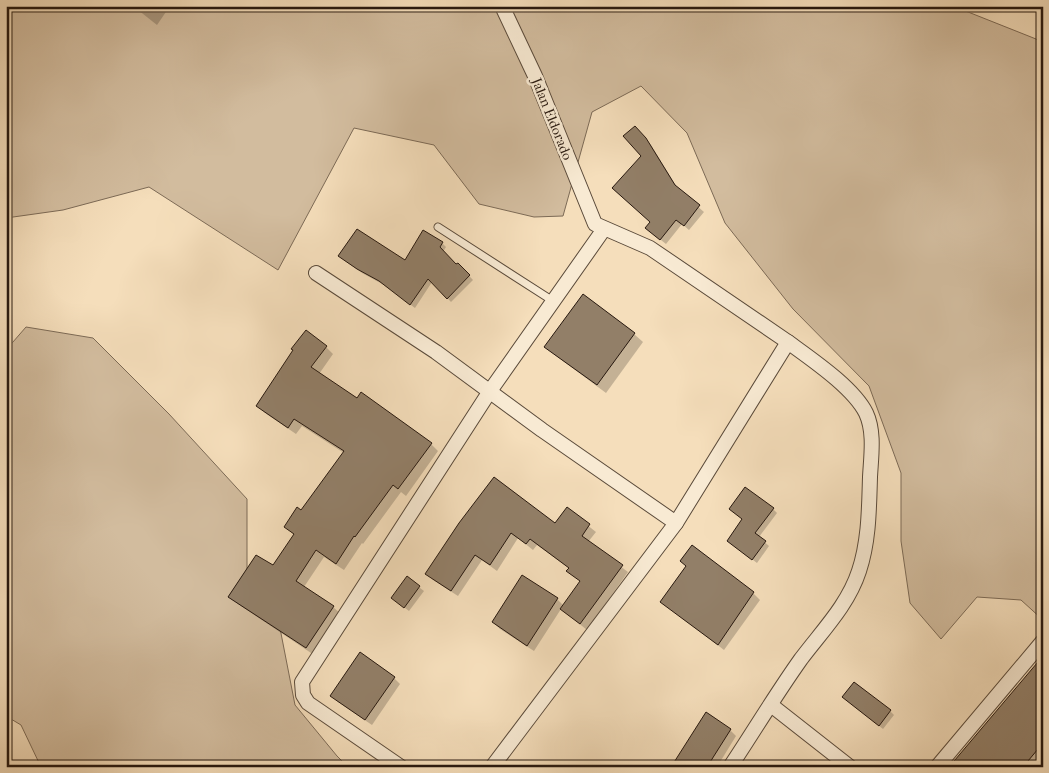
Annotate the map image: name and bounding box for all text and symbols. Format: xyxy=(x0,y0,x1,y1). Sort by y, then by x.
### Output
street label: Jalan Eldorado xyxy=(527,75,576,163)

